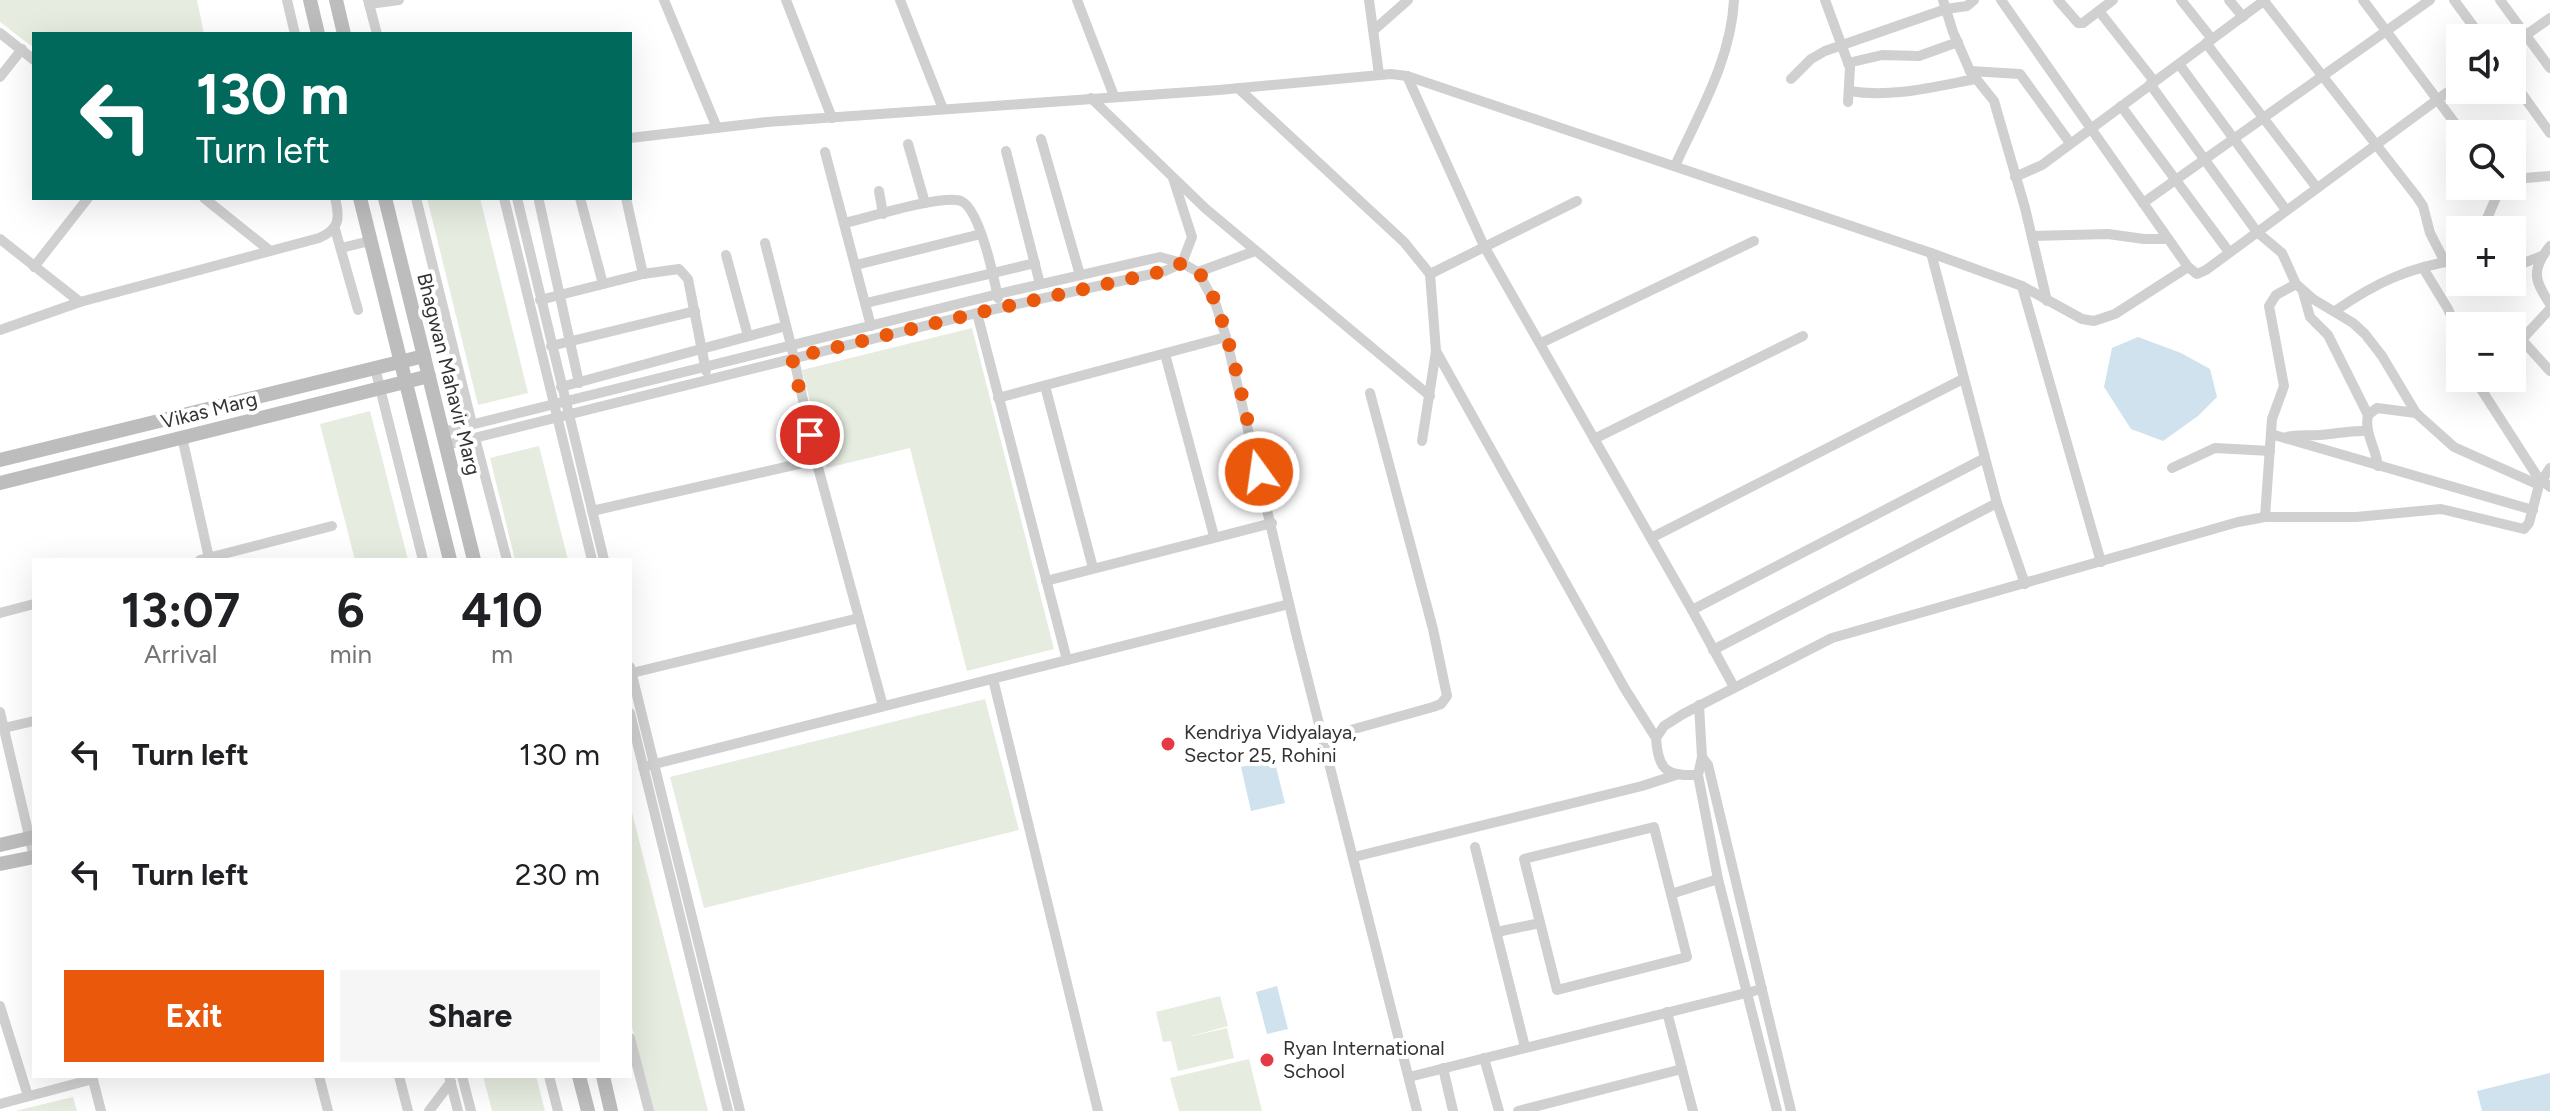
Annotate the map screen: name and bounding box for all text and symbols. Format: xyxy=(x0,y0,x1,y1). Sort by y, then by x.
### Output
map controls xyxy=(2446,24,2526,392)
button: sound xyxy=(2446,24,2526,104)
text: 130 m xyxy=(196,61,349,128)
icon: left xyxy=(64,64,168,168)
button: search xyxy=(2446,120,2526,200)
text: Turn left xyxy=(196,129,330,172)
button: + xyxy=(2446,216,2526,296)
street label: Bhagwan Mahavir Marg xyxy=(412,270,486,478)
button: − xyxy=(2446,312,2526,392)
street label: Vikas Marg xyxy=(159,386,259,434)
pin xyxy=(776,401,844,469)
icon: arrive xyxy=(788,413,832,457)
position arrow xyxy=(1217,430,1301,514)
text: 13:07 xyxy=(121,581,240,639)
text: 6 xyxy=(337,581,365,639)
text: 410 xyxy=(461,581,543,639)
text: Arrival xyxy=(144,638,217,670)
text: min xyxy=(329,638,372,670)
text: m xyxy=(491,638,513,670)
place label: Kendriya Vidyalaya, Sector 25, Rohini xyxy=(1184,720,1357,767)
icon: left xyxy=(64,732,108,776)
marker: Kendriya Vidyalaya, Sector 25, Rohini xyxy=(1159,735,1177,753)
text: Turn left xyxy=(132,736,249,773)
text: 130 m xyxy=(519,736,600,773)
icon: left xyxy=(64,852,108,896)
text: Turn left xyxy=(132,856,249,893)
text: 230 m xyxy=(515,856,600,893)
button: Exit xyxy=(64,970,324,1062)
button: Share xyxy=(340,970,600,1062)
place label: Ryan International School xyxy=(1283,1036,1445,1083)
marker: Ryan International School xyxy=(1258,1051,1276,1069)

